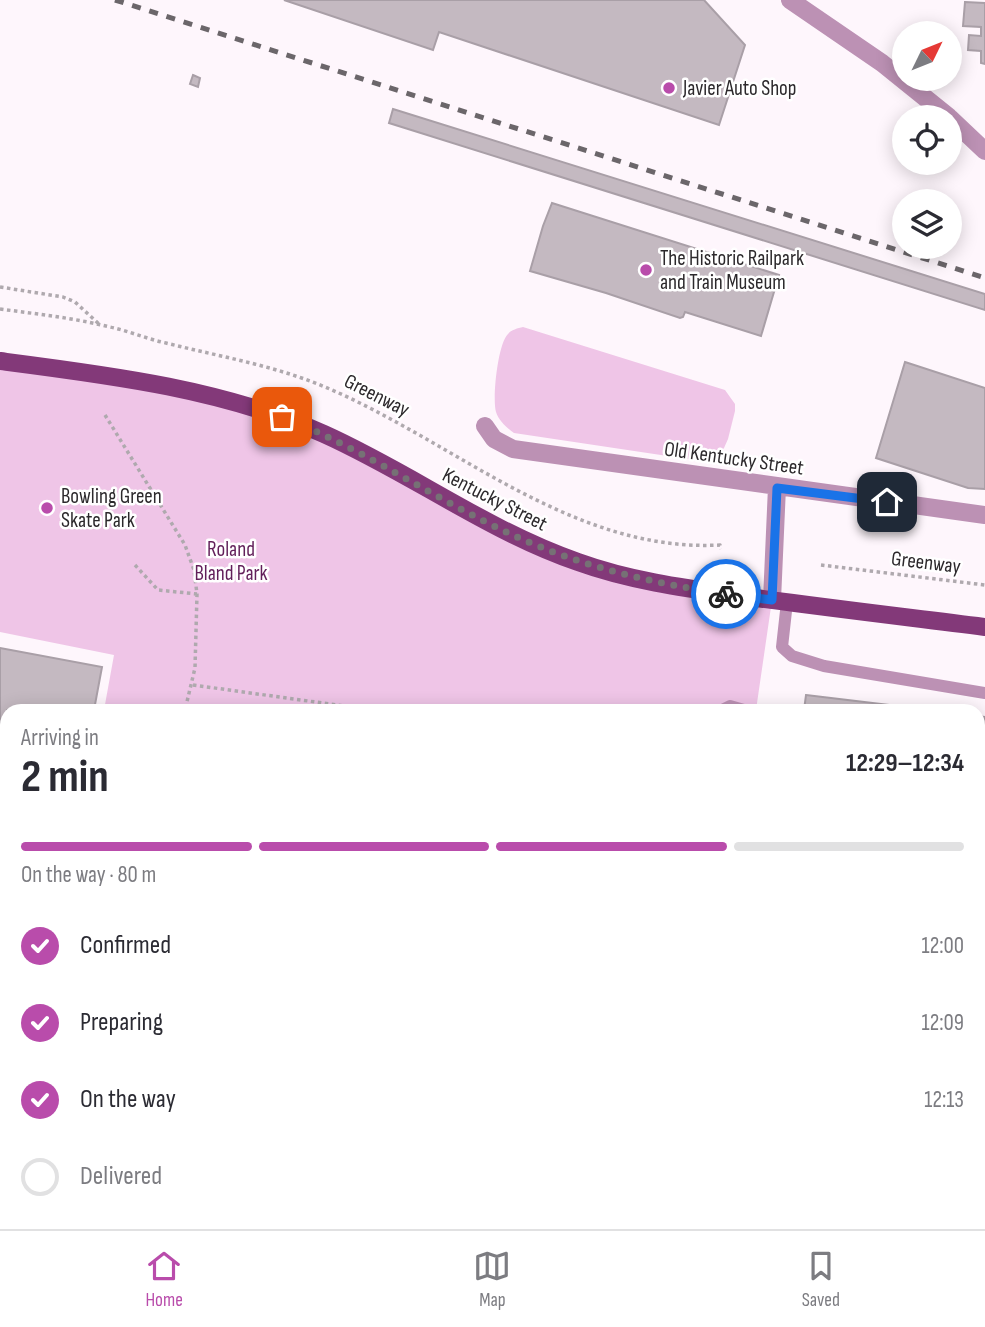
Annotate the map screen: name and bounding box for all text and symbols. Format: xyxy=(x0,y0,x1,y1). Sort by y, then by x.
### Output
north arrow xyxy=(892,21,962,91)
map controls xyxy=(892,21,962,259)
place label: Javier Auto Shop xyxy=(682,76,797,101)
marker: Javier Auto Shop xyxy=(661,80,677,96)
button: locate xyxy=(892,105,962,175)
button: layers xyxy=(892,189,962,259)
place label: The Historic Railpark and Train Museum xyxy=(660,246,804,295)
marker: The Historic Railpark and Train Museum xyxy=(638,262,654,278)
street label: Greenway xyxy=(340,368,413,422)
pin xyxy=(252,387,312,447)
icon: bag xyxy=(263,398,301,436)
street label: Old Kentucky Street xyxy=(663,436,805,481)
street label: Kentucky Street xyxy=(438,462,551,536)
pin xyxy=(857,472,917,532)
icon: home xyxy=(868,483,906,521)
place label: Bowling Green Skate Park xyxy=(61,484,162,533)
marker: Bowling Green Skate Park xyxy=(39,500,55,516)
park label: Roland Bland Park xyxy=(194,537,268,586)
street label: Greenway xyxy=(890,546,962,579)
courier xyxy=(691,559,761,629)
icon: bike xyxy=(707,575,745,613)
text: Arriving in xyxy=(21,724,99,752)
text: 12:29–12:34 xyxy=(846,748,964,779)
text: 2 min xyxy=(21,750,109,805)
text: On the way · 80 m xyxy=(21,861,156,889)
icon: check xyxy=(21,927,59,965)
text: Confirmed xyxy=(80,930,171,961)
text: 12:00 xyxy=(921,932,964,960)
icon: check xyxy=(21,1004,59,1042)
text: Preparing xyxy=(80,1007,163,1038)
text: 12:09 xyxy=(921,1009,964,1037)
icon: check xyxy=(21,1081,59,1119)
text: On the way xyxy=(80,1084,176,1115)
text: 12:13 xyxy=(924,1086,964,1114)
text: Delivered xyxy=(80,1161,162,1192)
tab: Home xyxy=(145,1247,183,1312)
tab: Map xyxy=(473,1247,511,1312)
tab: Saved xyxy=(802,1247,840,1312)

